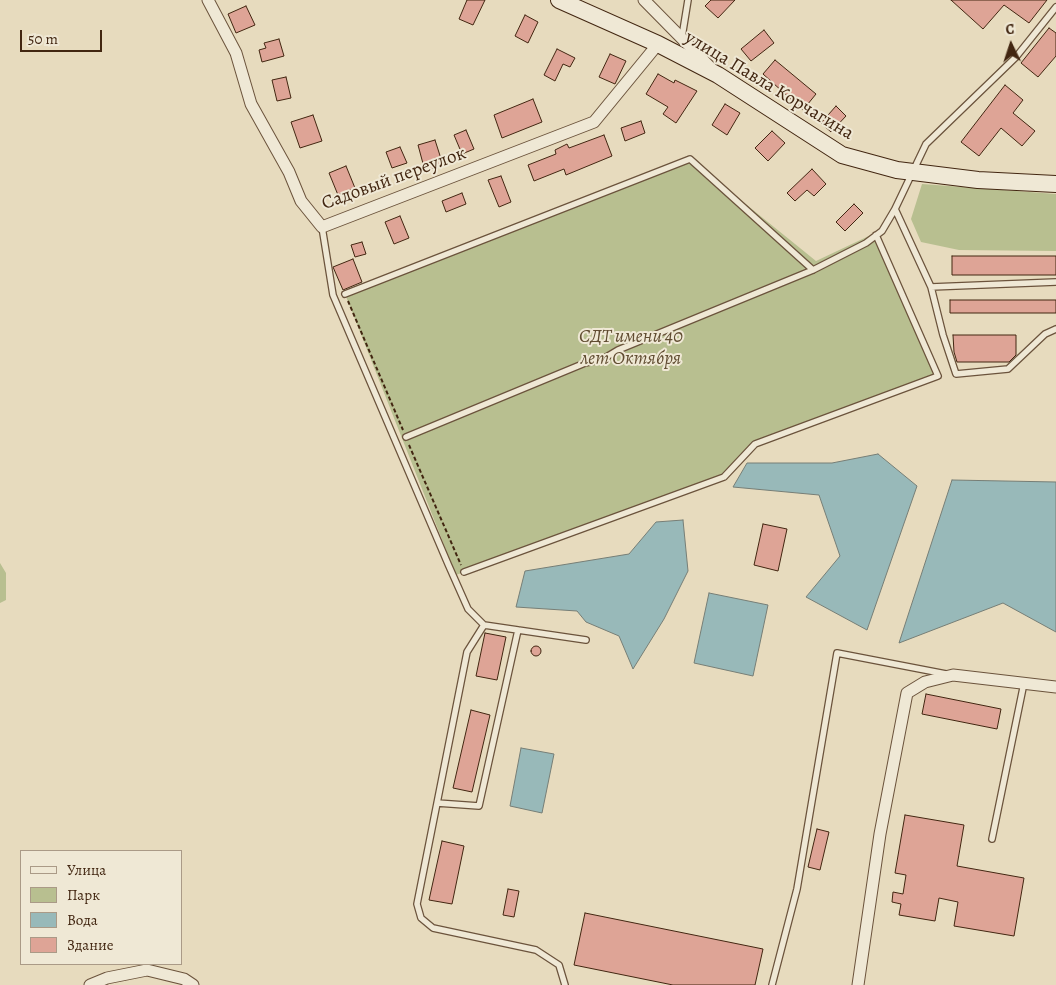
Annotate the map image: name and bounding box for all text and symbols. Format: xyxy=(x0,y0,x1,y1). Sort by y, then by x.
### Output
scale bar xyxy=(22,20,105,52)
north arrow xyxy=(986,20,1036,70)
text: С xyxy=(1005,20,1015,39)
street label: улица Павла Корчагина xyxy=(680,27,858,145)
text: 50 m xyxy=(28,29,58,49)
street label: Садовый переулок xyxy=(319,142,469,216)
park label: СДТ имени 40 лет Октября xyxy=(579,326,683,370)
legend xyxy=(20,850,182,965)
text: Улица xyxy=(67,860,106,880)
text: Парк xyxy=(67,885,100,905)
text: Вода xyxy=(67,910,98,930)
text: Здание xyxy=(67,935,114,955)

